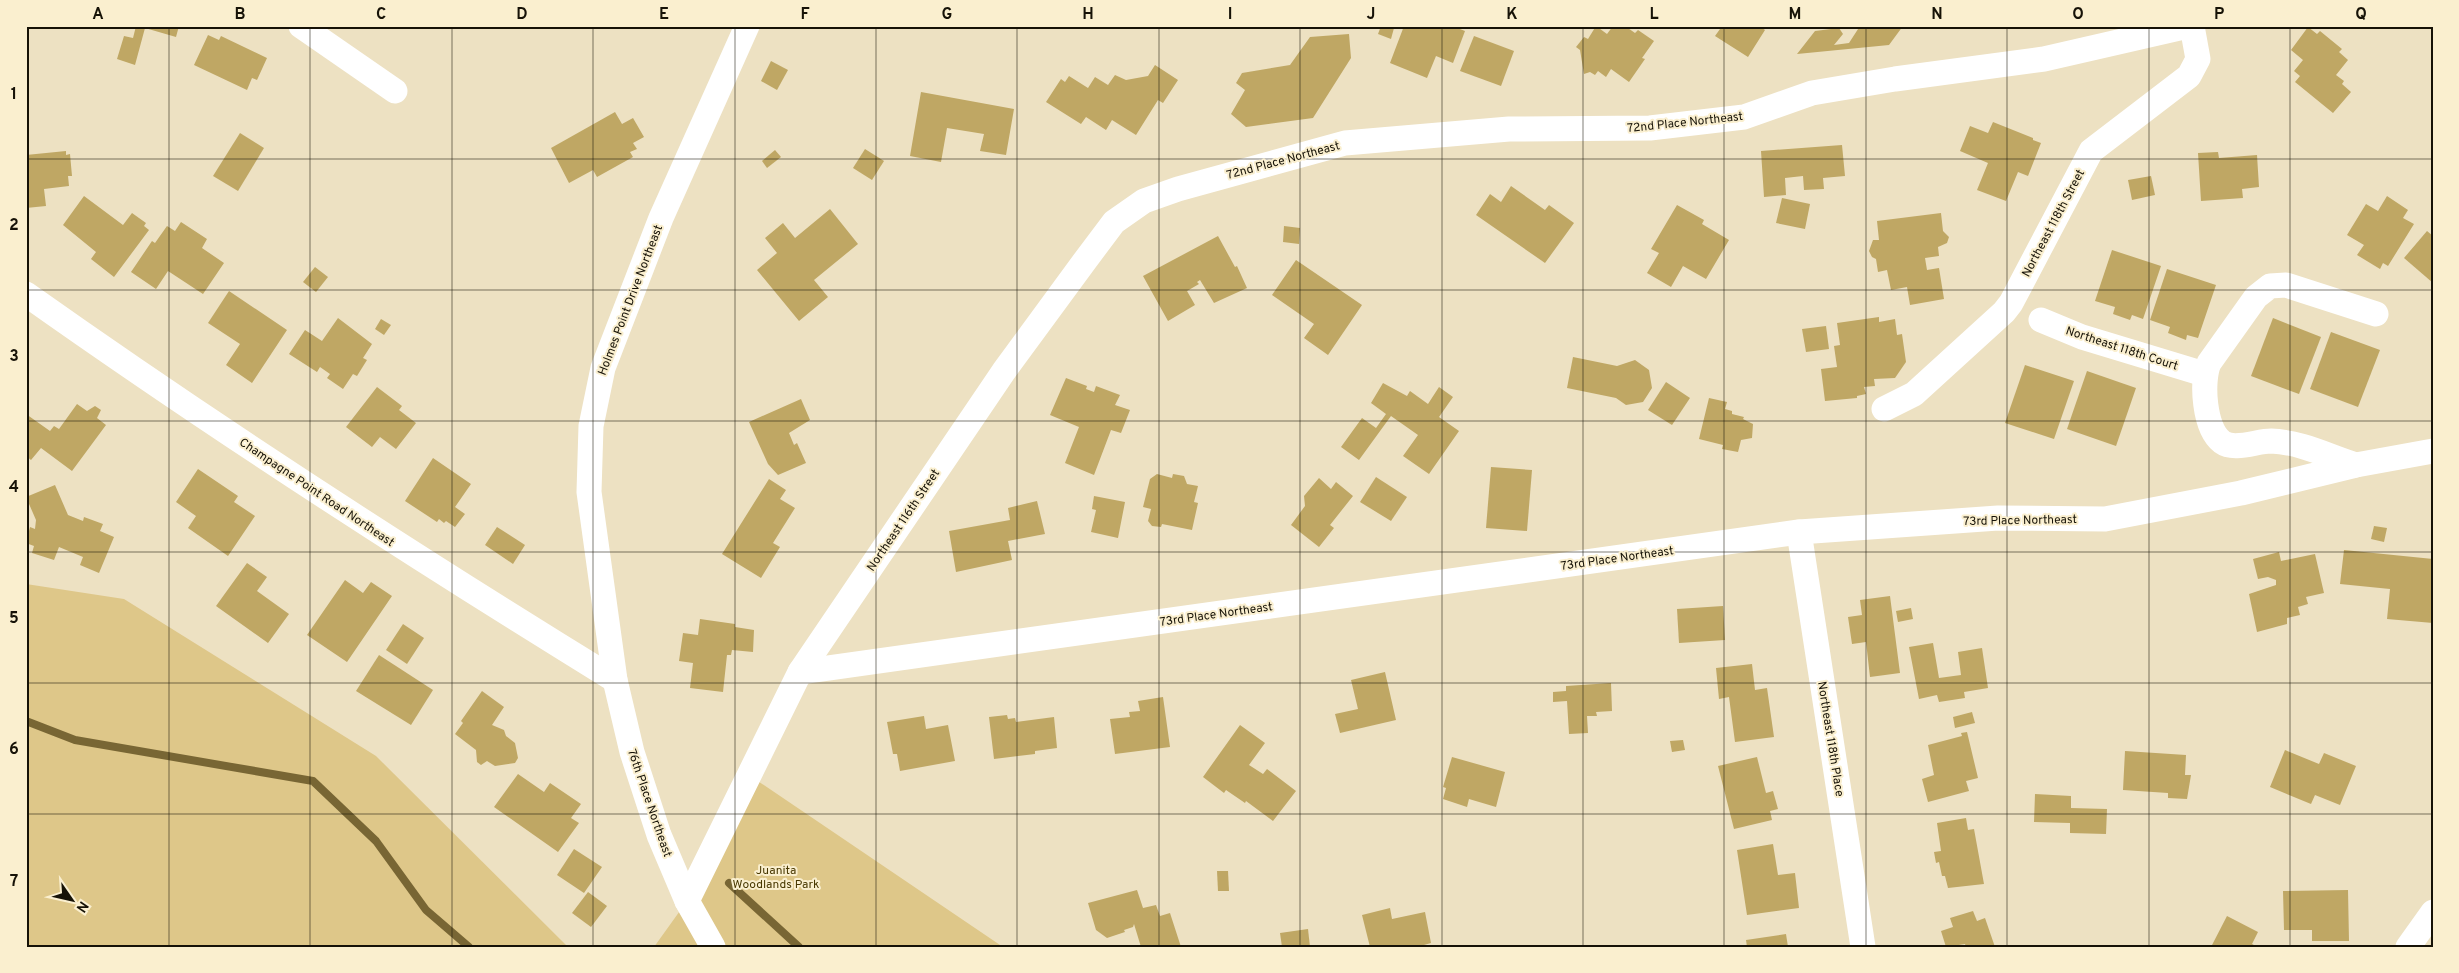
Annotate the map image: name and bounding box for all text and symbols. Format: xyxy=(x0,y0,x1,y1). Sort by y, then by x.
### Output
text: A xyxy=(92,5,104,25)
text: B xyxy=(234,5,246,25)
text: C xyxy=(376,5,386,25)
text: D xyxy=(516,5,528,25)
text: E xyxy=(659,5,669,25)
text: F xyxy=(800,5,810,25)
text: G xyxy=(942,5,952,25)
text: H xyxy=(1082,5,1094,25)
text: I xyxy=(1228,5,1232,25)
text: J xyxy=(1367,5,1375,25)
text: K xyxy=(1506,5,1518,25)
text: L xyxy=(1649,5,1659,25)
text: M xyxy=(1789,5,1801,25)
text: N xyxy=(1931,5,1943,25)
text: O xyxy=(2072,5,2084,25)
text: P xyxy=(2214,5,2224,25)
text: Q xyxy=(2355,5,2367,25)
text: 1 xyxy=(11,85,17,105)
street label: 72nd Place Northeast xyxy=(1626,109,1744,137)
street label: 72nd Place Northeast xyxy=(1225,138,1342,184)
street label: Northeast 118th Street xyxy=(2019,167,2089,280)
text: 2 xyxy=(9,216,19,236)
street label: Holmes Point Drive Northeast xyxy=(595,223,667,378)
street label: Northeast 118th Court xyxy=(2063,323,2180,375)
text: 3 xyxy=(9,347,19,367)
street label: Champagne Point Road Northeast xyxy=(236,435,397,551)
street label: Northeast 116th Street xyxy=(864,466,944,575)
text: 4 xyxy=(9,478,19,498)
street label: 73rd Place Northeast xyxy=(1963,512,2077,530)
street label: 73rd Place Northeast xyxy=(1560,543,1675,575)
street label: 73rd Place Northeast xyxy=(1159,599,1274,631)
text: 5 xyxy=(9,609,19,629)
street label: Northeast 118th Place xyxy=(1813,680,1847,798)
text: 6 xyxy=(9,740,19,760)
street label: 76th Place Northeast xyxy=(623,747,675,859)
park label: Juanita Woodlands Park xyxy=(733,863,819,893)
text: 7 xyxy=(10,872,18,892)
north arrow xyxy=(48,876,98,926)
text: N xyxy=(72,898,91,915)

